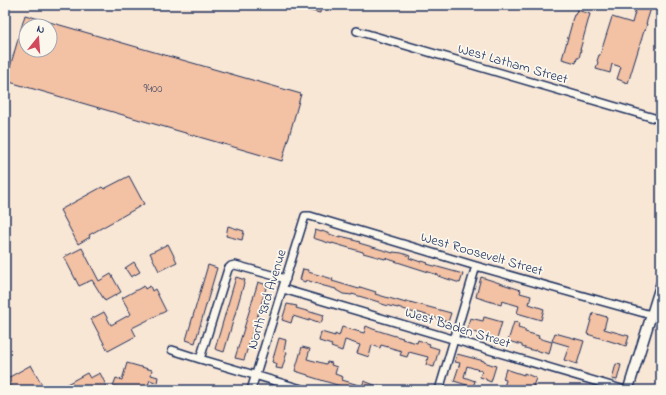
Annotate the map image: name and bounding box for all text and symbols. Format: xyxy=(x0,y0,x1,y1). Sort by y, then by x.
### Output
north arrow xyxy=(18,18,58,58)
text: N xyxy=(35,21,47,38)
street label: West Latham Street xyxy=(455,39,570,90)
house number: 9400 xyxy=(144,80,162,98)
street label: West Roosevelt Street xyxy=(418,227,545,282)
street label: North 93rd Avenue xyxy=(242,246,293,352)
street label: West Baden Street xyxy=(402,302,513,355)

